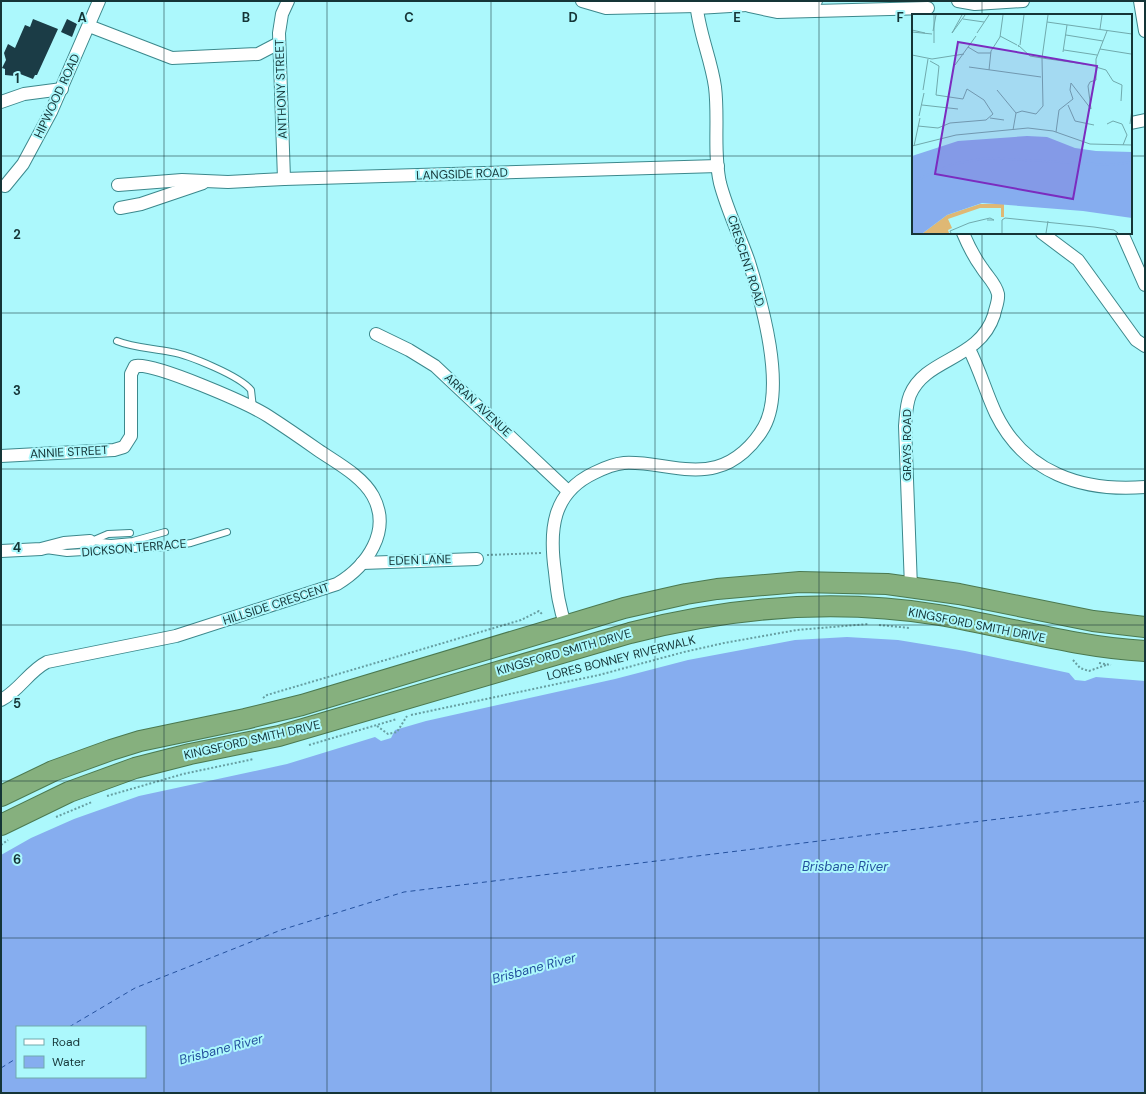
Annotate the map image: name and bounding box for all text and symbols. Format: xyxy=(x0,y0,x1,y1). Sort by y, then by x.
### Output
text: A xyxy=(77,9,87,26)
text: B xyxy=(242,9,250,26)
text: C xyxy=(404,9,414,26)
text: D xyxy=(568,9,578,26)
text: E xyxy=(733,9,741,26)
text: F xyxy=(896,9,904,26)
inset map xyxy=(912,14,1132,234)
street label: ANTHONY STREET xyxy=(271,39,291,139)
street label: HIPWOOD ROAD xyxy=(30,51,84,141)
text: 1 xyxy=(15,70,19,87)
street label: LANGSIDE ROAD xyxy=(416,164,508,184)
street label: CRESCENT ROAD xyxy=(724,213,768,309)
text: 2 xyxy=(13,226,21,243)
street label: ARRAN AVENUE xyxy=(441,370,515,440)
text: 3 xyxy=(13,382,21,399)
street label: GRAYS ROAD xyxy=(899,409,915,481)
street label: ANNIE STREET xyxy=(30,442,109,462)
street label: DICKSON TERRACE xyxy=(81,535,187,561)
text: 4 xyxy=(13,539,21,556)
street label: EDEN LANE xyxy=(388,551,452,569)
street label: HILLSIDE CRESCENT xyxy=(221,579,332,629)
street label: KINGSFORD SMITH DRIVE xyxy=(907,604,1047,646)
street label: KINGSFORD SMITH DRIVE xyxy=(495,625,633,679)
street label: LORES BONNEY RIVERWALK xyxy=(545,632,697,684)
text: 5 xyxy=(13,695,21,712)
street label: KINGSFORD SMITH DRIVE xyxy=(182,716,322,763)
text: 6 xyxy=(13,851,21,868)
water label: Brisbane River xyxy=(802,858,889,875)
water label: Brisbane River xyxy=(490,948,579,987)
legend xyxy=(16,1026,146,1078)
water label: Brisbane River xyxy=(177,1029,266,1068)
text: Road xyxy=(52,1034,80,1050)
text: Water xyxy=(52,1054,86,1070)

